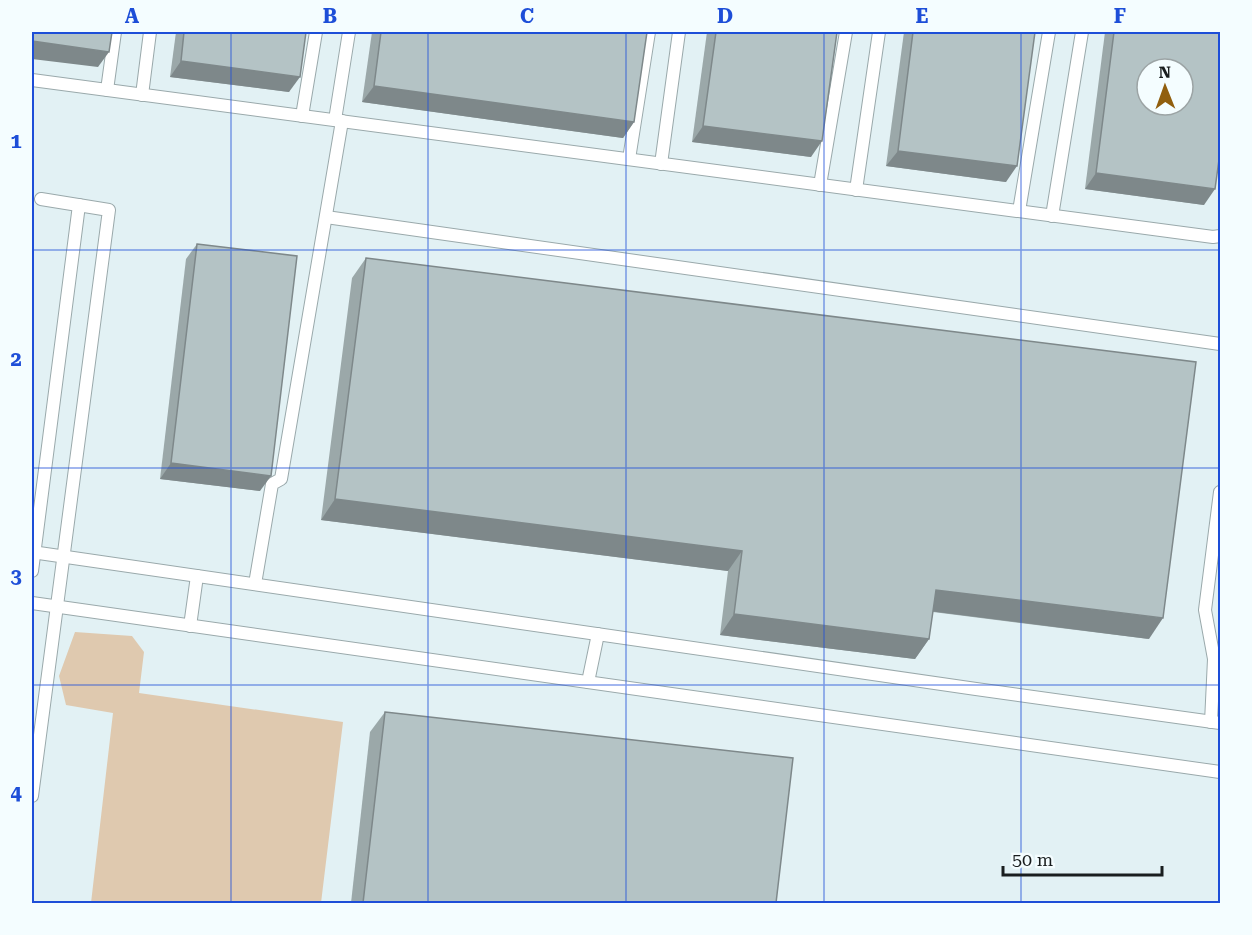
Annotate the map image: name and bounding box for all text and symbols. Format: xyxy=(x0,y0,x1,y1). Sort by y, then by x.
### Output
text: A xyxy=(125,4,140,28)
text: B xyxy=(323,4,337,28)
text: C xyxy=(520,4,534,28)
text: D xyxy=(717,4,733,28)
text: E xyxy=(916,4,929,28)
text: F xyxy=(1114,4,1126,28)
north arrow xyxy=(1135,57,1195,117)
text: N xyxy=(1158,63,1171,82)
text: 1 xyxy=(10,129,22,153)
text: 2 xyxy=(10,347,22,371)
text: 3 xyxy=(10,564,22,588)
text: 4 xyxy=(10,781,22,805)
scale bar xyxy=(1003,839,1162,877)
text: 50 m xyxy=(1012,849,1053,870)

